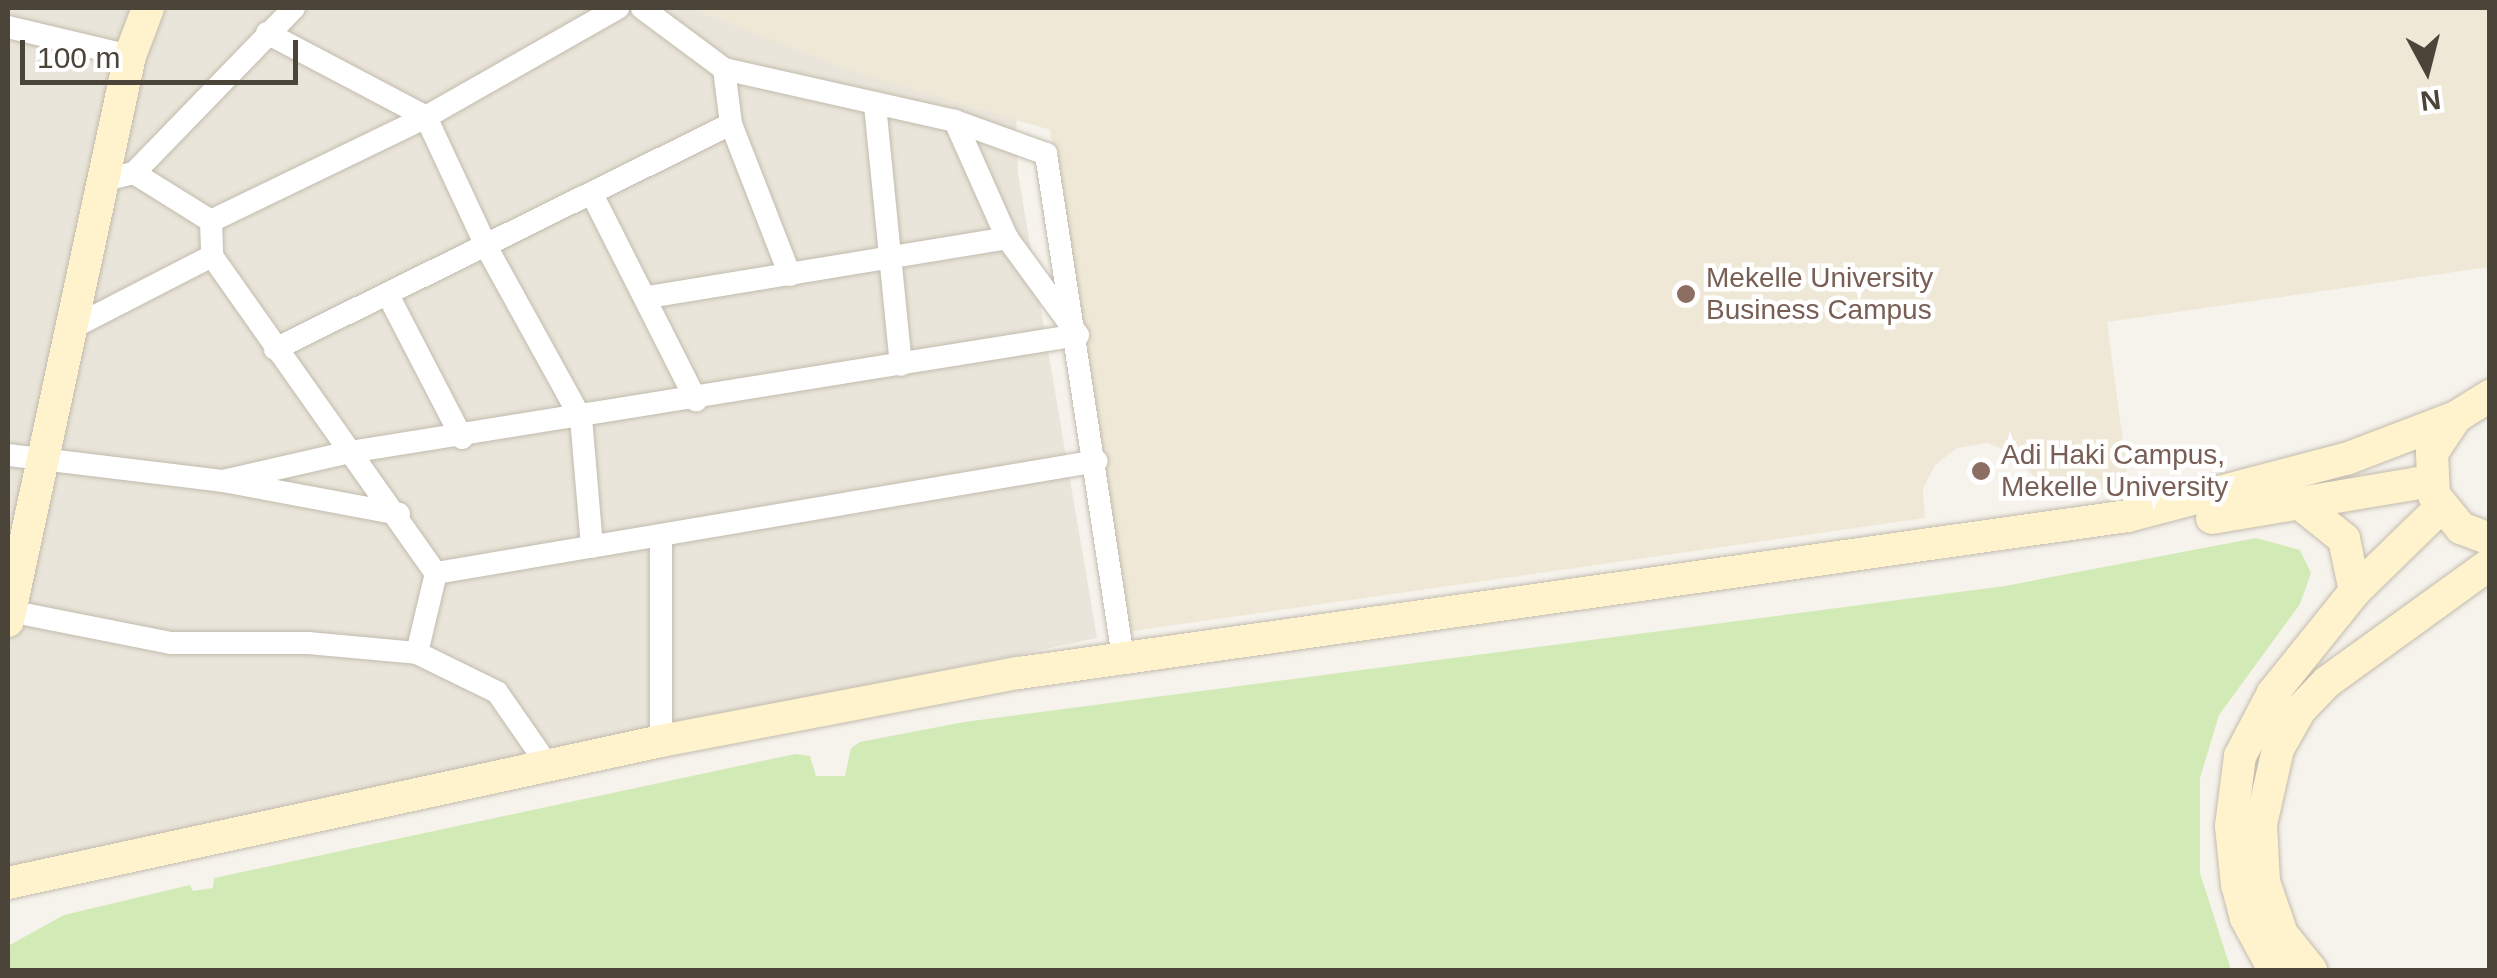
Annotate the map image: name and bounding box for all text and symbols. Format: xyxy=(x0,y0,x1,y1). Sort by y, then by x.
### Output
scale bar xyxy=(25,20,302,82)
north arrow xyxy=(2377,20,2477,120)
text: 100 m xyxy=(37,41,120,74)
text: N xyxy=(2419,84,2443,117)
place label: Mekelle University Business Campus xyxy=(1706,261,1933,327)
marker: Mekelle University Business Campus xyxy=(1675,283,1697,305)
place label: Adi Haki Campus, Mekelle University xyxy=(2001,438,2228,504)
marker: Adi Haki Campus, Mekelle University xyxy=(1970,460,1992,482)

